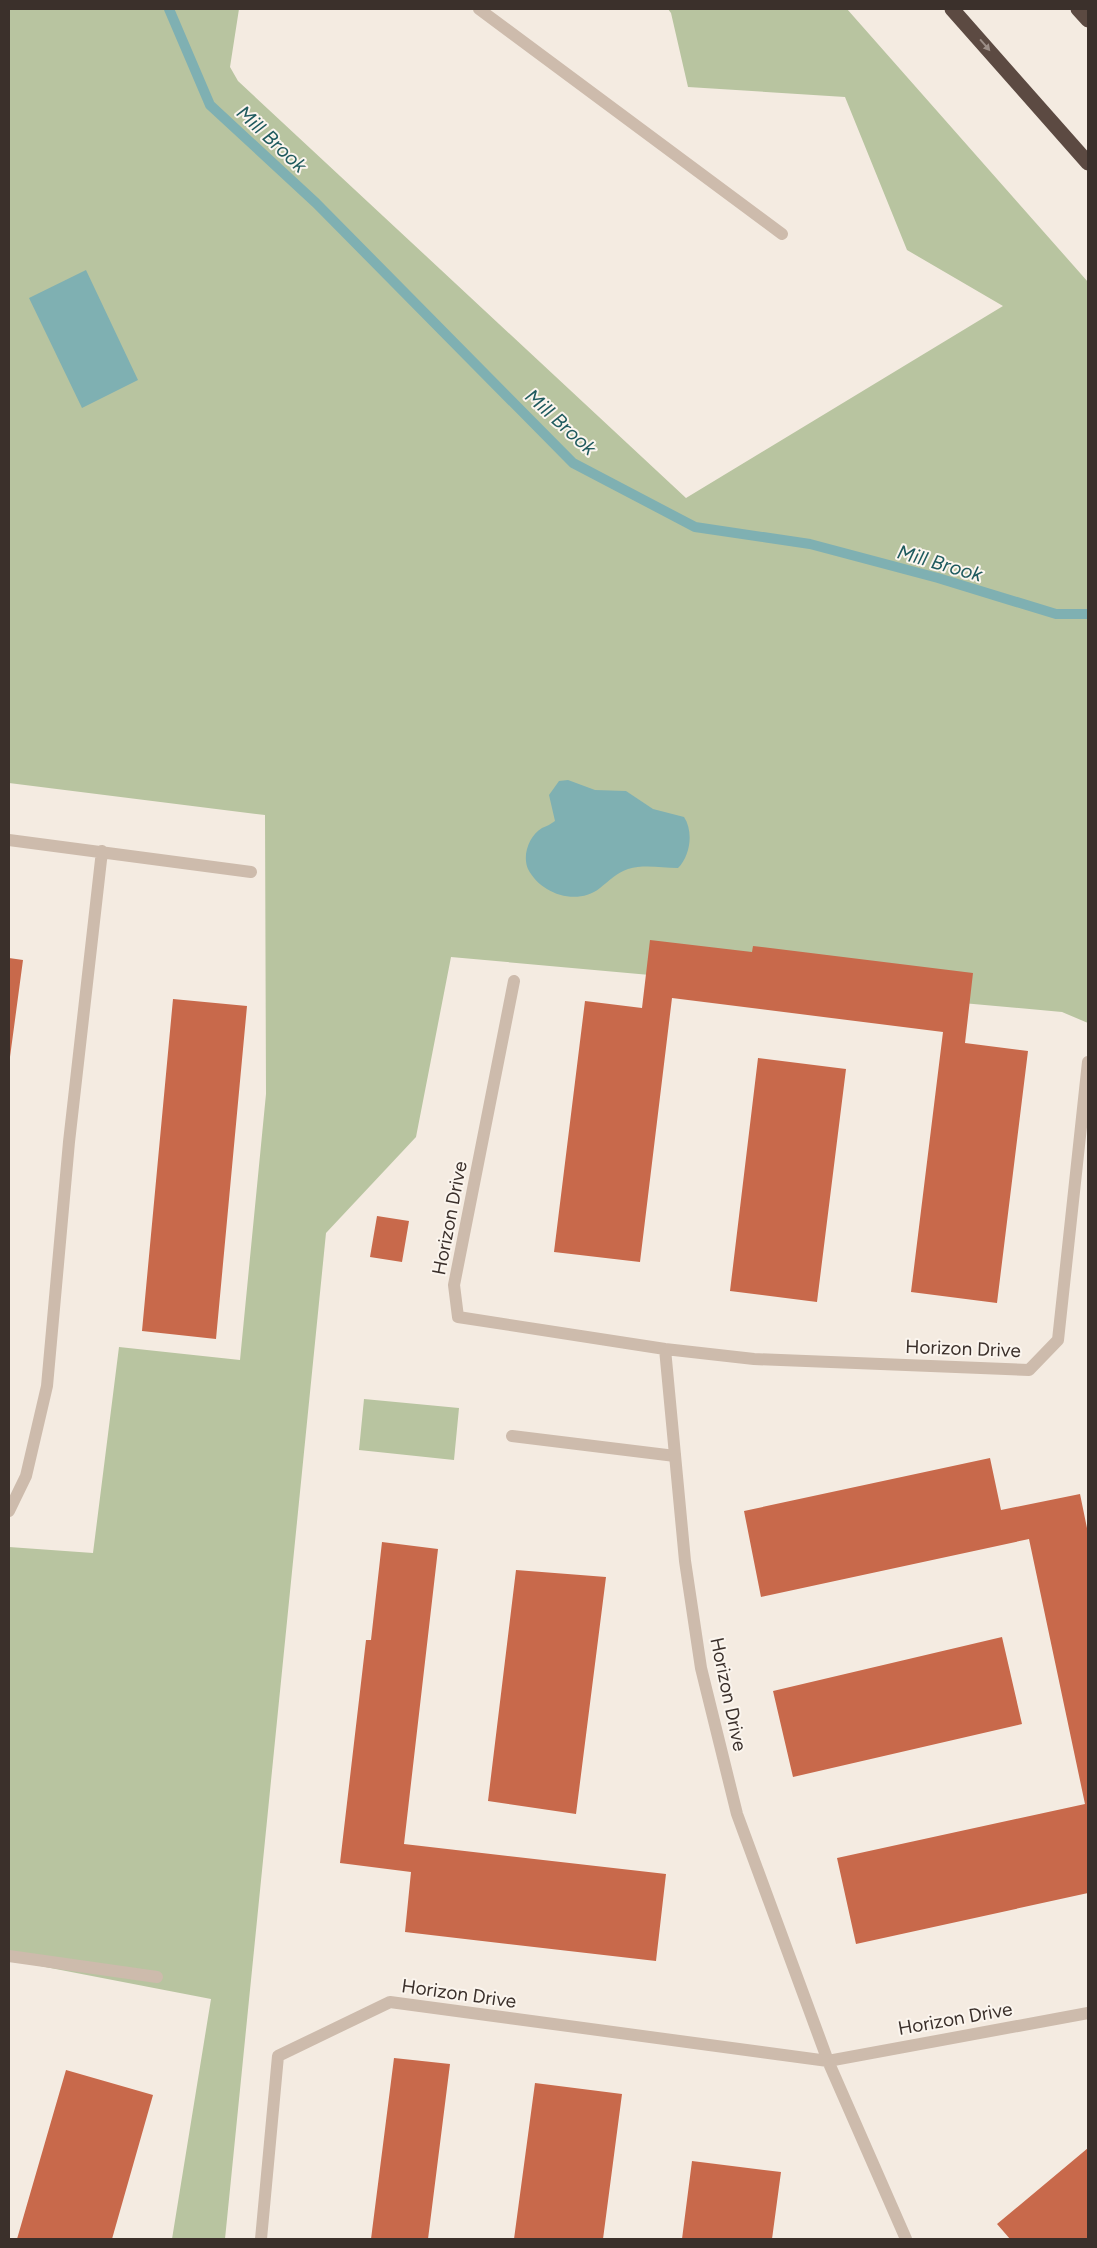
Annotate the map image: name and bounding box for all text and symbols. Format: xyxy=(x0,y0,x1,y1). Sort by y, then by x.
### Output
one-way arrow xyxy=(979,39,990,52)
water label: Mill Brook xyxy=(232,100,313,178)
water label: Mill Brook xyxy=(521,384,602,461)
water label: Mill Brook xyxy=(895,539,987,587)
street label: Horizon Drive xyxy=(427,1159,472,1277)
street label: Horizon Drive xyxy=(905,1335,1021,1362)
street label: Horizon Drive xyxy=(705,1635,752,1753)
street label: Horizon Drive xyxy=(400,1974,518,2013)
street label: Horizon Drive xyxy=(896,1997,1014,2040)

